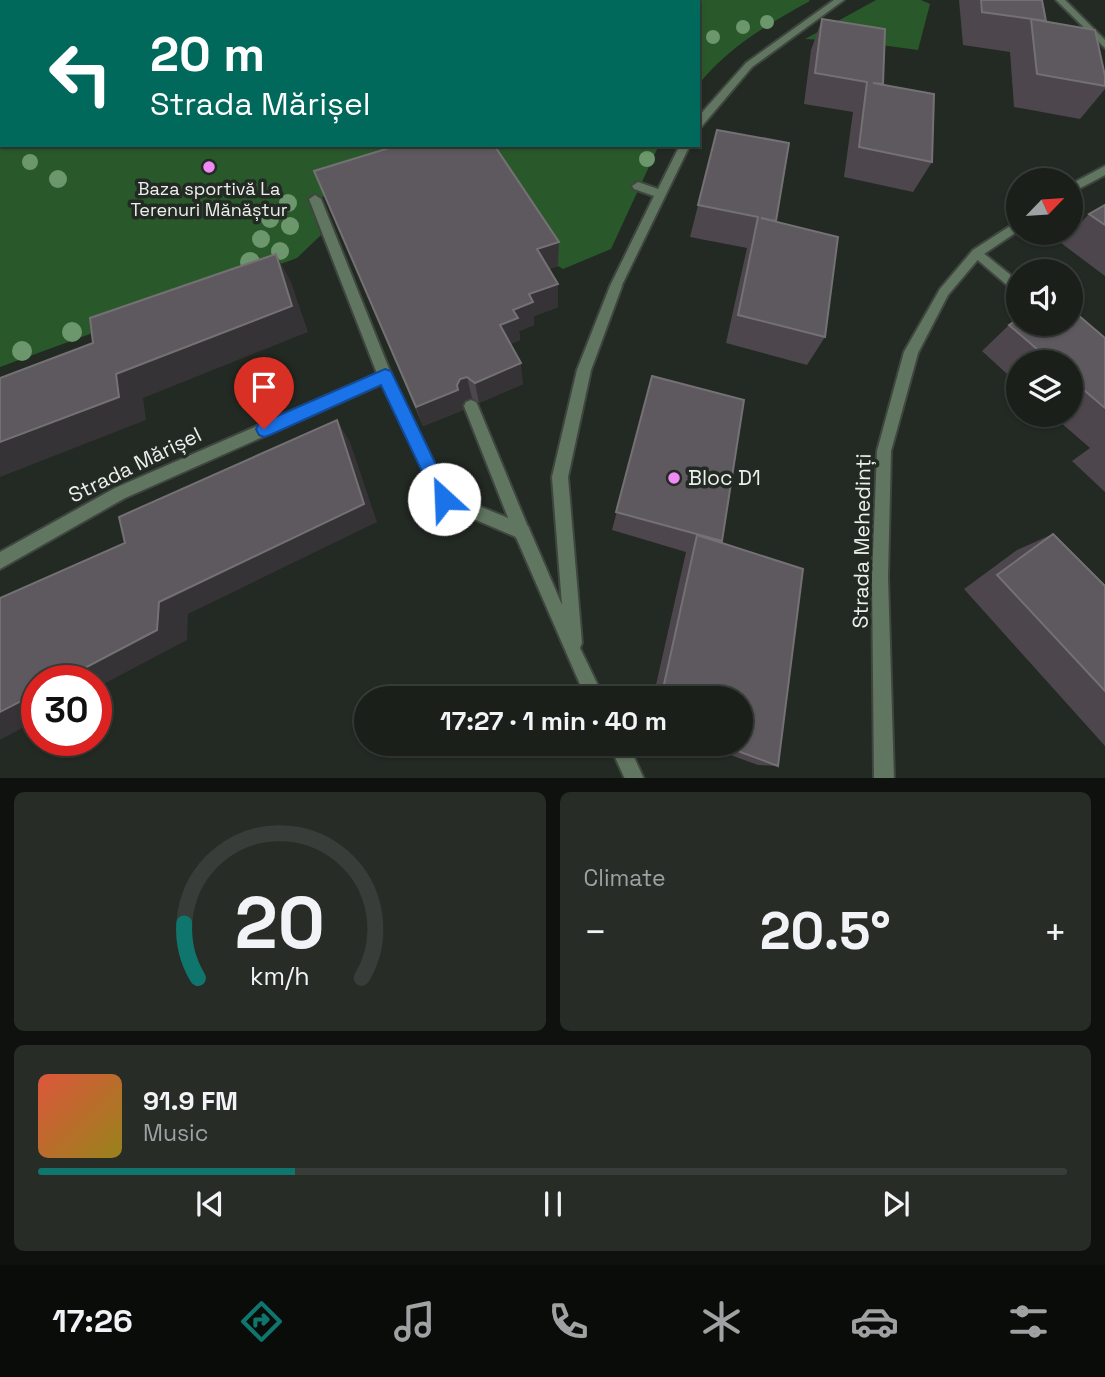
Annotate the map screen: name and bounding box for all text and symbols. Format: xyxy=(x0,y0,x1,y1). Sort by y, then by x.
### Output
text: 20 m xyxy=(150,23,265,85)
icon: left xyxy=(35,28,126,119)
text: Strada Mărișel xyxy=(150,84,371,124)
marker: Baza sportivă La Terenuri Mănăștur xyxy=(201,159,217,175)
north arrow xyxy=(1006,168,1083,245)
map controls xyxy=(1006,168,1083,427)
place label: Baza sportivă La Terenuri Mănăștur xyxy=(131,177,288,221)
button: sound xyxy=(1006,259,1083,336)
button: layers xyxy=(1006,350,1083,427)
pin xyxy=(234,357,294,429)
icon: arrive xyxy=(245,368,283,406)
street label: Strada Mărișel xyxy=(64,421,206,508)
street label: Strada Mehedinți xyxy=(846,453,877,629)
position arrow xyxy=(407,462,481,536)
place label: Bloc D1 xyxy=(688,464,761,491)
marker: Bloc D1 xyxy=(666,470,682,486)
speed limit sign: 30 xyxy=(21,665,112,756)
text: 17:27 · 1 min · 40 m xyxy=(440,704,667,738)
text: Climate xyxy=(584,863,666,893)
text: 20 xyxy=(235,876,325,969)
text: 20.5° xyxy=(760,898,891,964)
text: − xyxy=(584,908,607,956)
text: + xyxy=(1043,908,1067,956)
text: km/h xyxy=(250,959,310,991)
text: 91.9 FM xyxy=(143,1084,238,1118)
text: Music xyxy=(143,1118,208,1148)
icon: previous xyxy=(191,1185,229,1223)
icon: pause xyxy=(534,1185,572,1223)
icon: next xyxy=(877,1185,915,1223)
icon: directions xyxy=(237,1297,286,1346)
icon: music xyxy=(390,1297,439,1346)
icon: phone xyxy=(544,1297,593,1346)
icon: climate xyxy=(697,1297,746,1346)
icon: car xyxy=(850,1297,899,1346)
icon: filters xyxy=(1004,1297,1053,1346)
text: 17:26 xyxy=(52,1301,133,1341)

